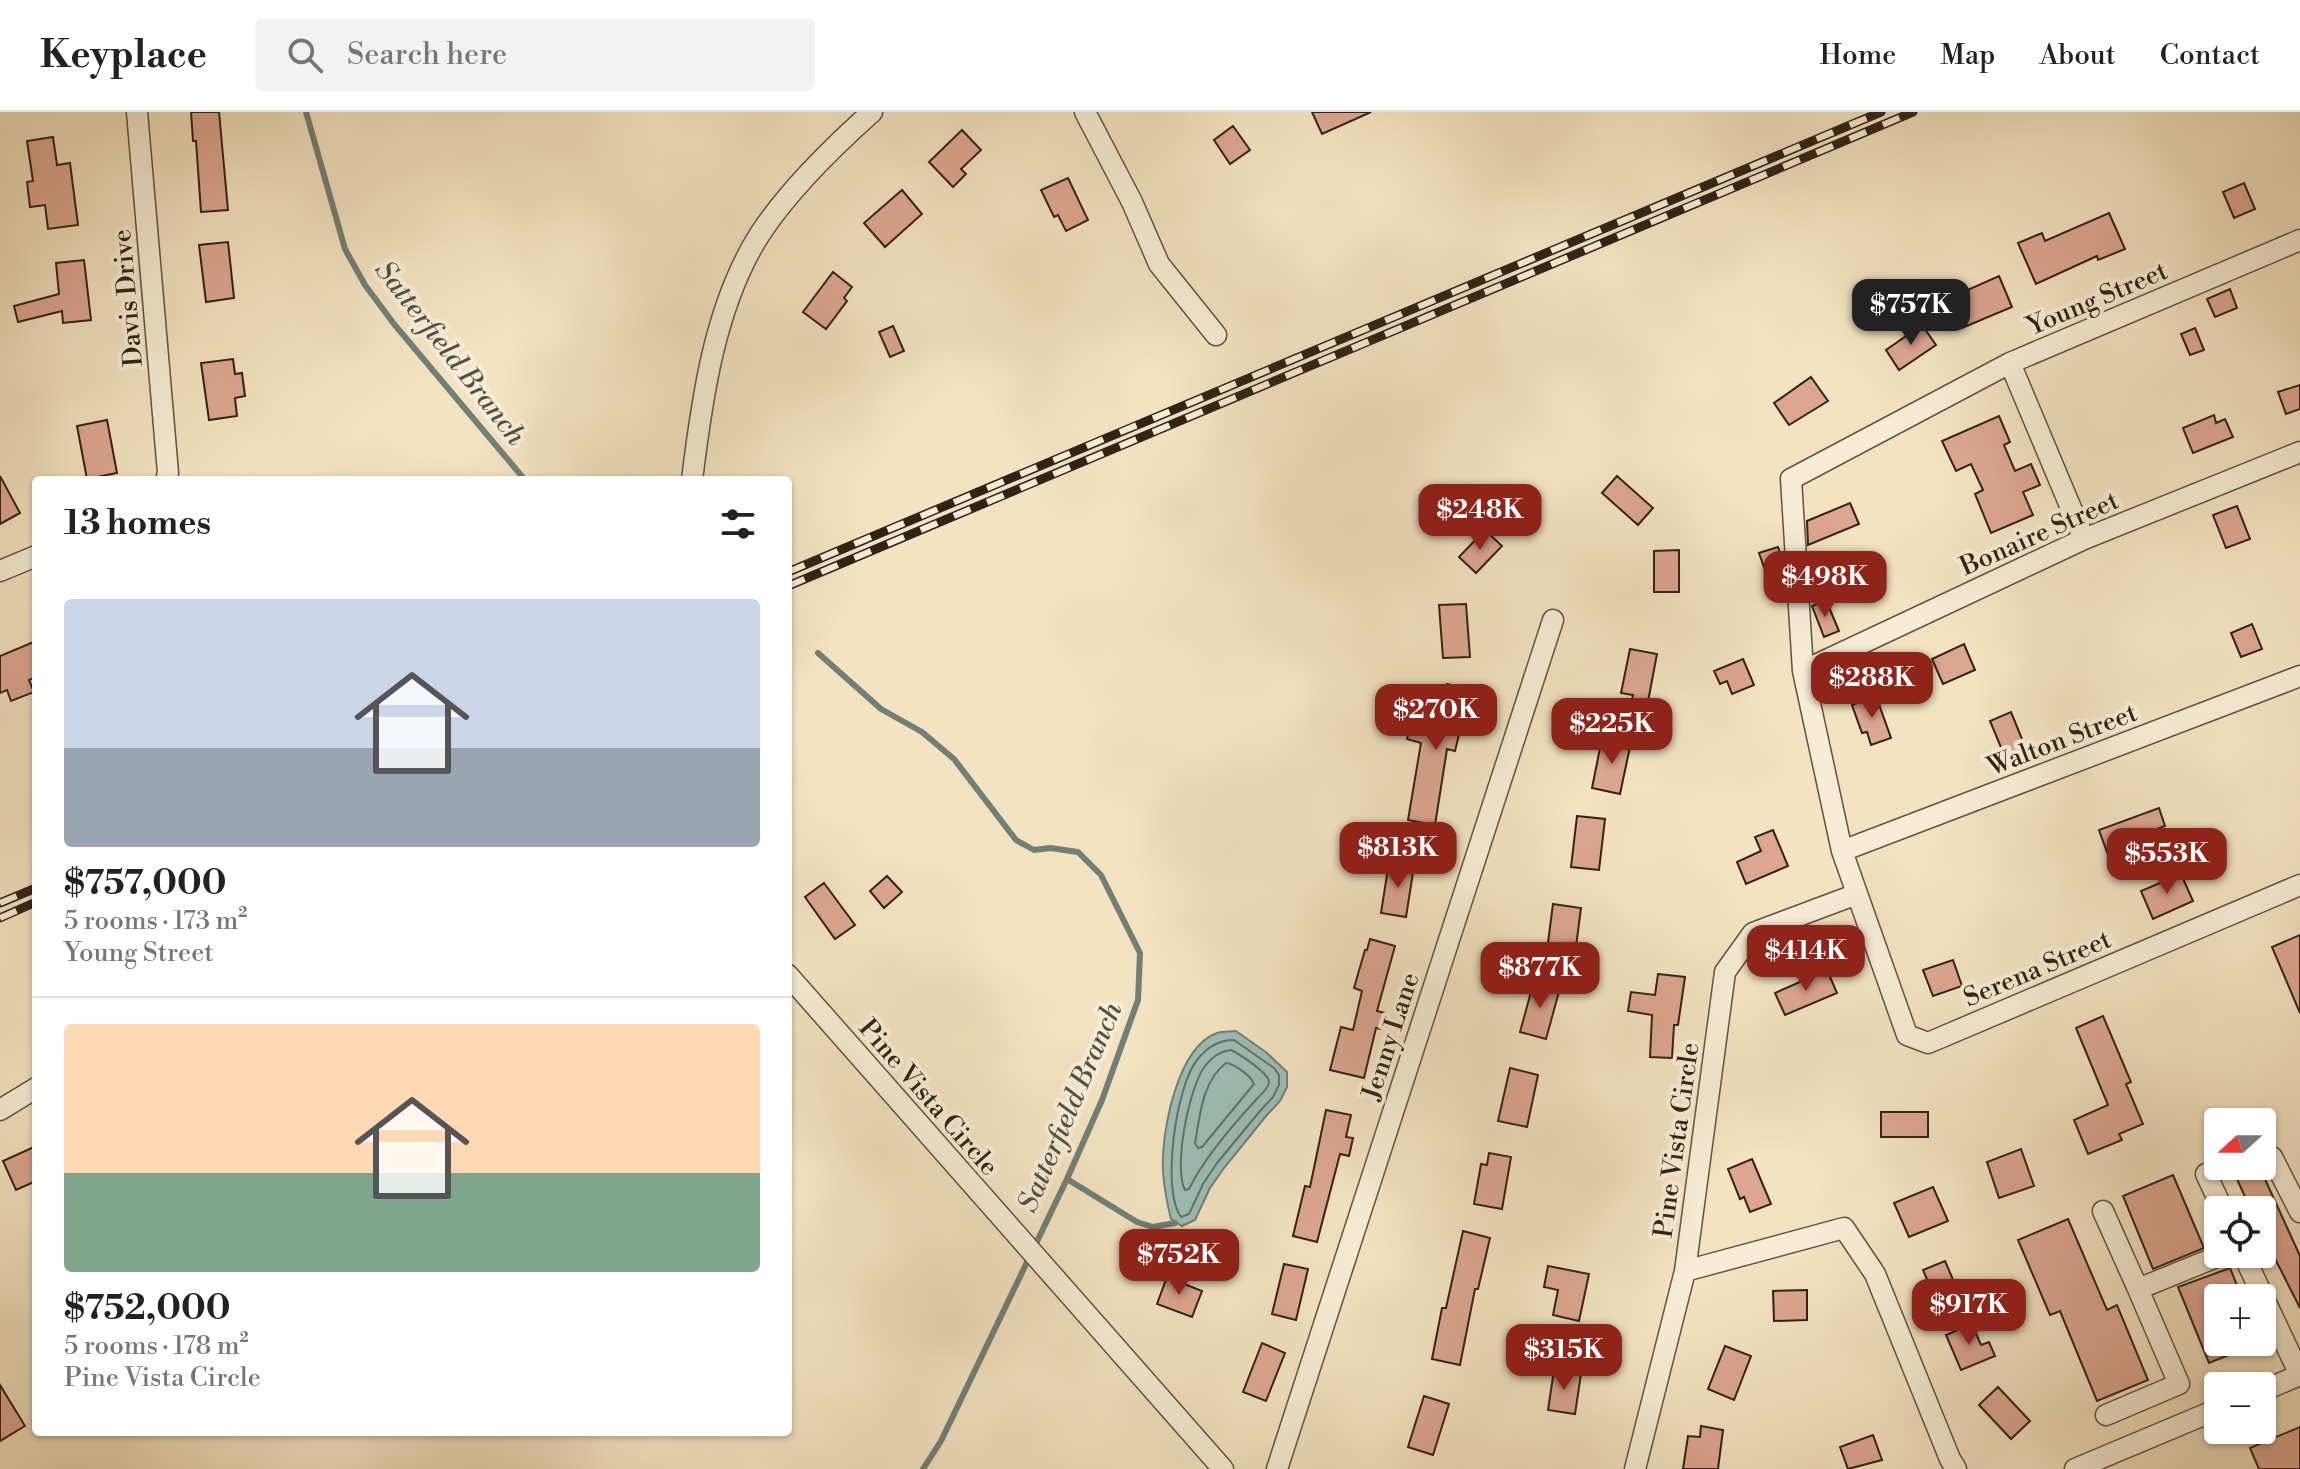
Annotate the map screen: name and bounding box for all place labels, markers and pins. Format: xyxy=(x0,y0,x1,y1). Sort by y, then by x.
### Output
pin: $757K xyxy=(1855,279,1967,347)
pin: $248K xyxy=(1424,484,1536,552)
pin: $498K xyxy=(1769,551,1881,619)
pin: $288K xyxy=(1816,652,1928,720)
pin: $270K xyxy=(1380,684,1492,752)
pin: $225K xyxy=(1556,698,1668,766)
pin: $813K xyxy=(1342,822,1454,890)
pin: $553K xyxy=(2111,828,2223,896)
pin: $414K xyxy=(1750,925,1862,993)
pin: $877K xyxy=(1484,942,1596,1010)
pin: $752K xyxy=(1123,1229,1235,1297)
pin: $917K xyxy=(1913,1279,2025,1347)
pin: $315K xyxy=(1508,1324,1620,1392)

